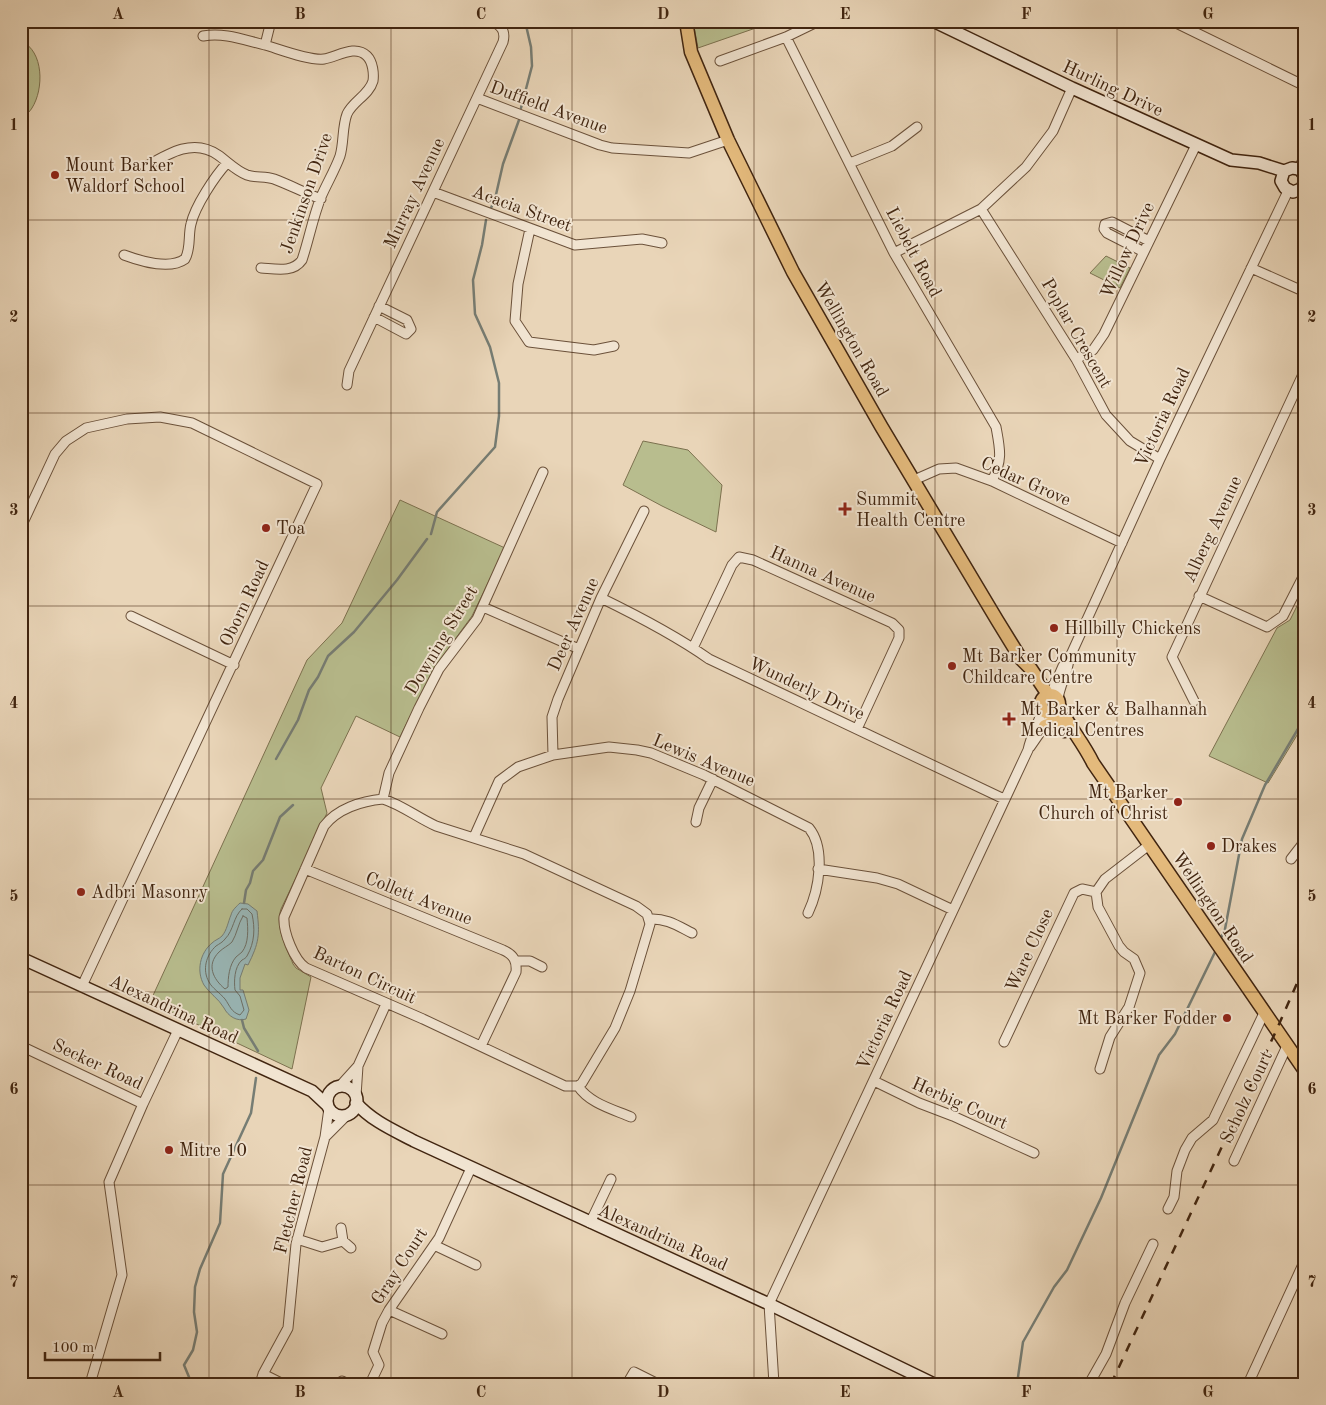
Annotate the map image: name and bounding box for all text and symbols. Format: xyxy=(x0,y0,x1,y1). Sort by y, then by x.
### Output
text: A xyxy=(112,7,124,23)
text: B xyxy=(294,7,306,23)
text: C xyxy=(476,7,486,23)
text: D xyxy=(657,7,669,23)
text: E xyxy=(839,7,851,23)
text: F xyxy=(1021,7,1032,23)
text: G xyxy=(1202,7,1214,23)
street label: Hurling Drive xyxy=(1060,58,1166,120)
street label: Duffield Avenue xyxy=(487,78,610,138)
text: 1 xyxy=(9,118,19,134)
text: 1 xyxy=(1307,118,1317,134)
street label: Jenkinson Drive xyxy=(278,131,336,256)
street label: Murray Avenue xyxy=(381,135,448,252)
place label: Mount Barker Waldorf School xyxy=(65,157,185,196)
marker: Mount Barker Waldorf School xyxy=(49,169,61,181)
street label: Acacia Street xyxy=(469,183,574,235)
street label: Willow Drive xyxy=(1098,200,1158,301)
street label: Liebelt Road xyxy=(882,205,944,300)
street label: Poplar Crescent xyxy=(1037,276,1115,391)
street label: Wellington Road xyxy=(811,279,891,400)
text: 2 xyxy=(9,310,19,326)
text: 2 xyxy=(1307,310,1317,326)
street label: Victoria Road xyxy=(1132,365,1194,470)
street label: Cedar Grove xyxy=(978,454,1073,510)
street label: Alberg Avenue xyxy=(1180,473,1245,586)
place label: Summit Health Centre xyxy=(856,491,965,530)
marker: Summit Health Centre xyxy=(838,502,852,516)
text: 3 xyxy=(9,503,19,519)
text: 3 xyxy=(1307,503,1317,519)
place label: Toa xyxy=(276,520,306,538)
marker: Toa xyxy=(260,522,272,534)
street label: Hanna Avenue xyxy=(767,544,878,606)
street label: Oborn Road xyxy=(217,557,273,649)
street label: Deer Avenue xyxy=(545,575,603,674)
street label: Downing Street xyxy=(402,583,481,698)
place label: Hillbilly Chickens xyxy=(1064,620,1201,638)
marker: Hillbilly Chickens xyxy=(1048,622,1060,634)
place label: Mt Barker Community Childcare Centre xyxy=(962,648,1137,687)
street label: Wunderly Drive xyxy=(746,654,867,724)
marker: Mt Barker Community Childcare Centre xyxy=(946,660,958,672)
text: 4 xyxy=(9,696,19,712)
text: 4 xyxy=(1307,696,1317,712)
place label: Mt Barker & Balhannah Medical Centres xyxy=(1020,701,1208,740)
marker: Mt Barker & Balhannah Medical Centres xyxy=(1002,712,1016,726)
street label: Lewis Avenue xyxy=(650,731,757,791)
place label: Mt Barker Church of Christ xyxy=(1038,784,1169,823)
marker: Mt Barker Church of Christ xyxy=(1172,796,1184,808)
place label: Drakes xyxy=(1221,838,1277,856)
marker: Drakes xyxy=(1205,840,1217,852)
street label: Wellington Road xyxy=(1168,849,1256,966)
street label: Collett Avenue xyxy=(362,869,475,929)
place label: Adbri Masonry xyxy=(91,884,208,902)
marker: Adbri Masonry xyxy=(75,886,87,898)
text: 5 xyxy=(9,889,19,905)
text: 5 xyxy=(1307,889,1317,905)
street label: Ware Close xyxy=(1003,906,1057,995)
street label: Barton Circuit xyxy=(310,944,419,1008)
street label: Victoria Road xyxy=(854,968,916,1073)
street label: Alexandrina Road xyxy=(106,972,241,1048)
place label: Mt Barker Fodder xyxy=(1078,1010,1218,1028)
marker: Mt Barker Fodder xyxy=(1221,1012,1233,1024)
street label: Secker Road xyxy=(50,1036,146,1094)
street label: Scholz Court xyxy=(1218,1048,1276,1146)
street label: Herbig Court xyxy=(909,1075,1010,1133)
text: 6 xyxy=(9,1082,19,1098)
text: 6 xyxy=(1307,1082,1317,1098)
place label: Mitre 10 xyxy=(179,1142,247,1160)
marker: Mitre 10 xyxy=(163,1144,175,1156)
street label: Fletcher Road xyxy=(272,1145,316,1256)
street label: Alexandrina Road xyxy=(595,1201,730,1275)
street label: Gray Court xyxy=(368,1225,431,1308)
text: 7 xyxy=(9,1275,19,1291)
text: 7 xyxy=(1307,1275,1317,1291)
scale bar xyxy=(45,1330,160,1362)
text: 100 m xyxy=(52,1341,94,1356)
text: A xyxy=(112,1385,124,1401)
text: B xyxy=(294,1385,306,1401)
text: C xyxy=(476,1385,486,1401)
text: D xyxy=(657,1385,669,1401)
text: E xyxy=(839,1385,851,1401)
text: F xyxy=(1021,1385,1032,1401)
text: G xyxy=(1202,1385,1214,1401)

